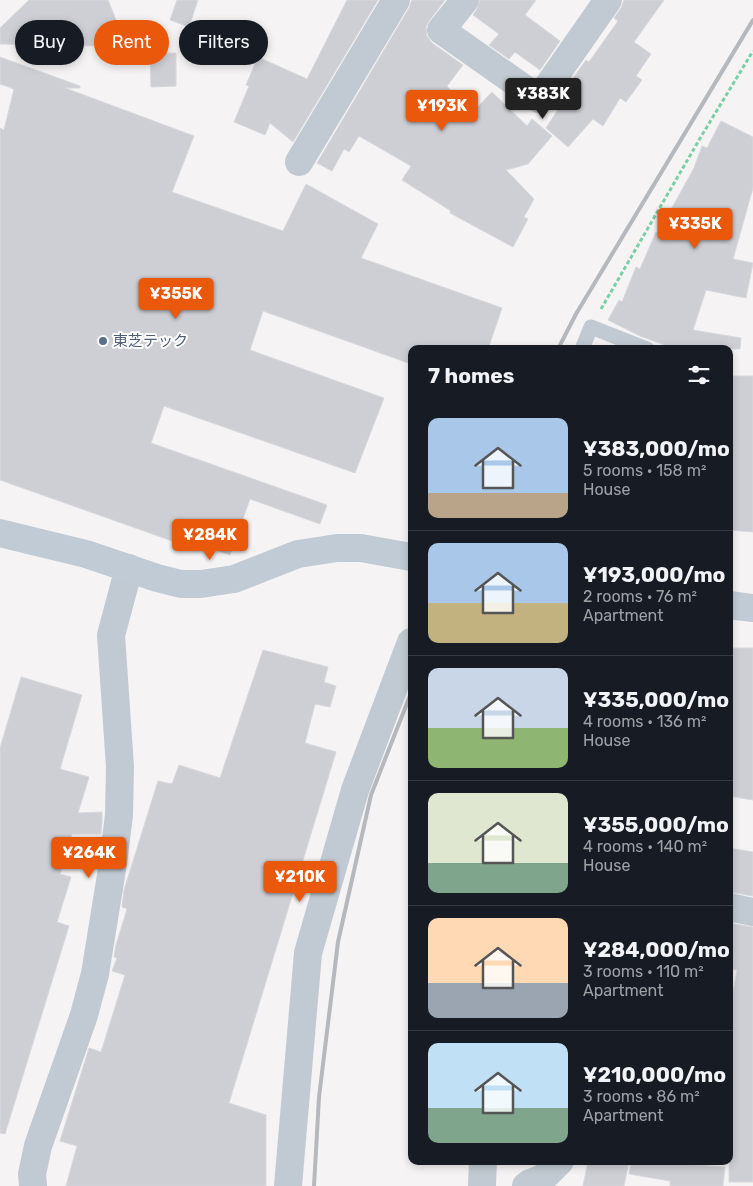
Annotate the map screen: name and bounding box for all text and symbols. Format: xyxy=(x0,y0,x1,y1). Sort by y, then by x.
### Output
chip: Buy xyxy=(15,20,84,65)
chip: Rent xyxy=(94,20,169,65)
chip: Filters xyxy=(179,20,268,65)
pin: ¥383K xyxy=(508,78,578,120)
text: ¥383K xyxy=(516,84,570,103)
pin: ¥193K xyxy=(407,90,477,132)
text: ¥193K xyxy=(417,96,467,115)
pin: ¥335K xyxy=(660,208,730,250)
text: ¥335K xyxy=(668,214,722,233)
pin: ¥355K xyxy=(141,278,211,320)
text: ¥355K xyxy=(150,284,202,303)
place label: 東芝テック xyxy=(113,332,188,350)
marker: 東芝テック xyxy=(97,335,109,347)
icon: filters xyxy=(685,361,713,389)
text: 7 homes xyxy=(428,363,514,388)
text: ¥383,000/mo xyxy=(583,436,730,461)
icon: home xyxy=(468,438,528,498)
text: 5 rooms · 158 m² xyxy=(583,461,706,480)
text: House xyxy=(583,480,630,499)
pin: ¥284K xyxy=(175,518,245,561)
text: ¥284K xyxy=(183,525,237,544)
text: ¥193,000/mo xyxy=(583,562,725,587)
icon: home xyxy=(468,563,528,623)
text: 2 rooms · 76 m² xyxy=(583,587,697,606)
text: Apartment xyxy=(583,606,663,625)
text: ¥335,000/mo xyxy=(583,687,729,712)
icon: home xyxy=(468,688,528,748)
text: 4 rooms · 136 m² xyxy=(583,712,706,731)
text: House xyxy=(583,731,630,750)
text: ¥355,000/mo xyxy=(583,812,729,837)
icon: home xyxy=(468,813,528,873)
pin: ¥264K xyxy=(54,836,124,879)
text: 4 rooms · 140 m² xyxy=(583,837,707,856)
text: ¥264K xyxy=(62,843,116,862)
text: House xyxy=(583,856,630,875)
pin: ¥210K xyxy=(265,860,335,903)
text: ¥210K xyxy=(275,867,325,886)
text: ¥284,000/mo xyxy=(583,937,730,962)
icon: home xyxy=(468,938,528,998)
text: 3 rooms · 110 m² xyxy=(583,962,704,981)
text: Apartment xyxy=(583,981,663,1000)
text: ¥210,000/mo xyxy=(583,1062,726,1087)
icon: home xyxy=(468,1063,528,1123)
text: 3 rooms · 86 m² xyxy=(583,1087,700,1106)
text: Apartment xyxy=(583,1106,663,1125)

